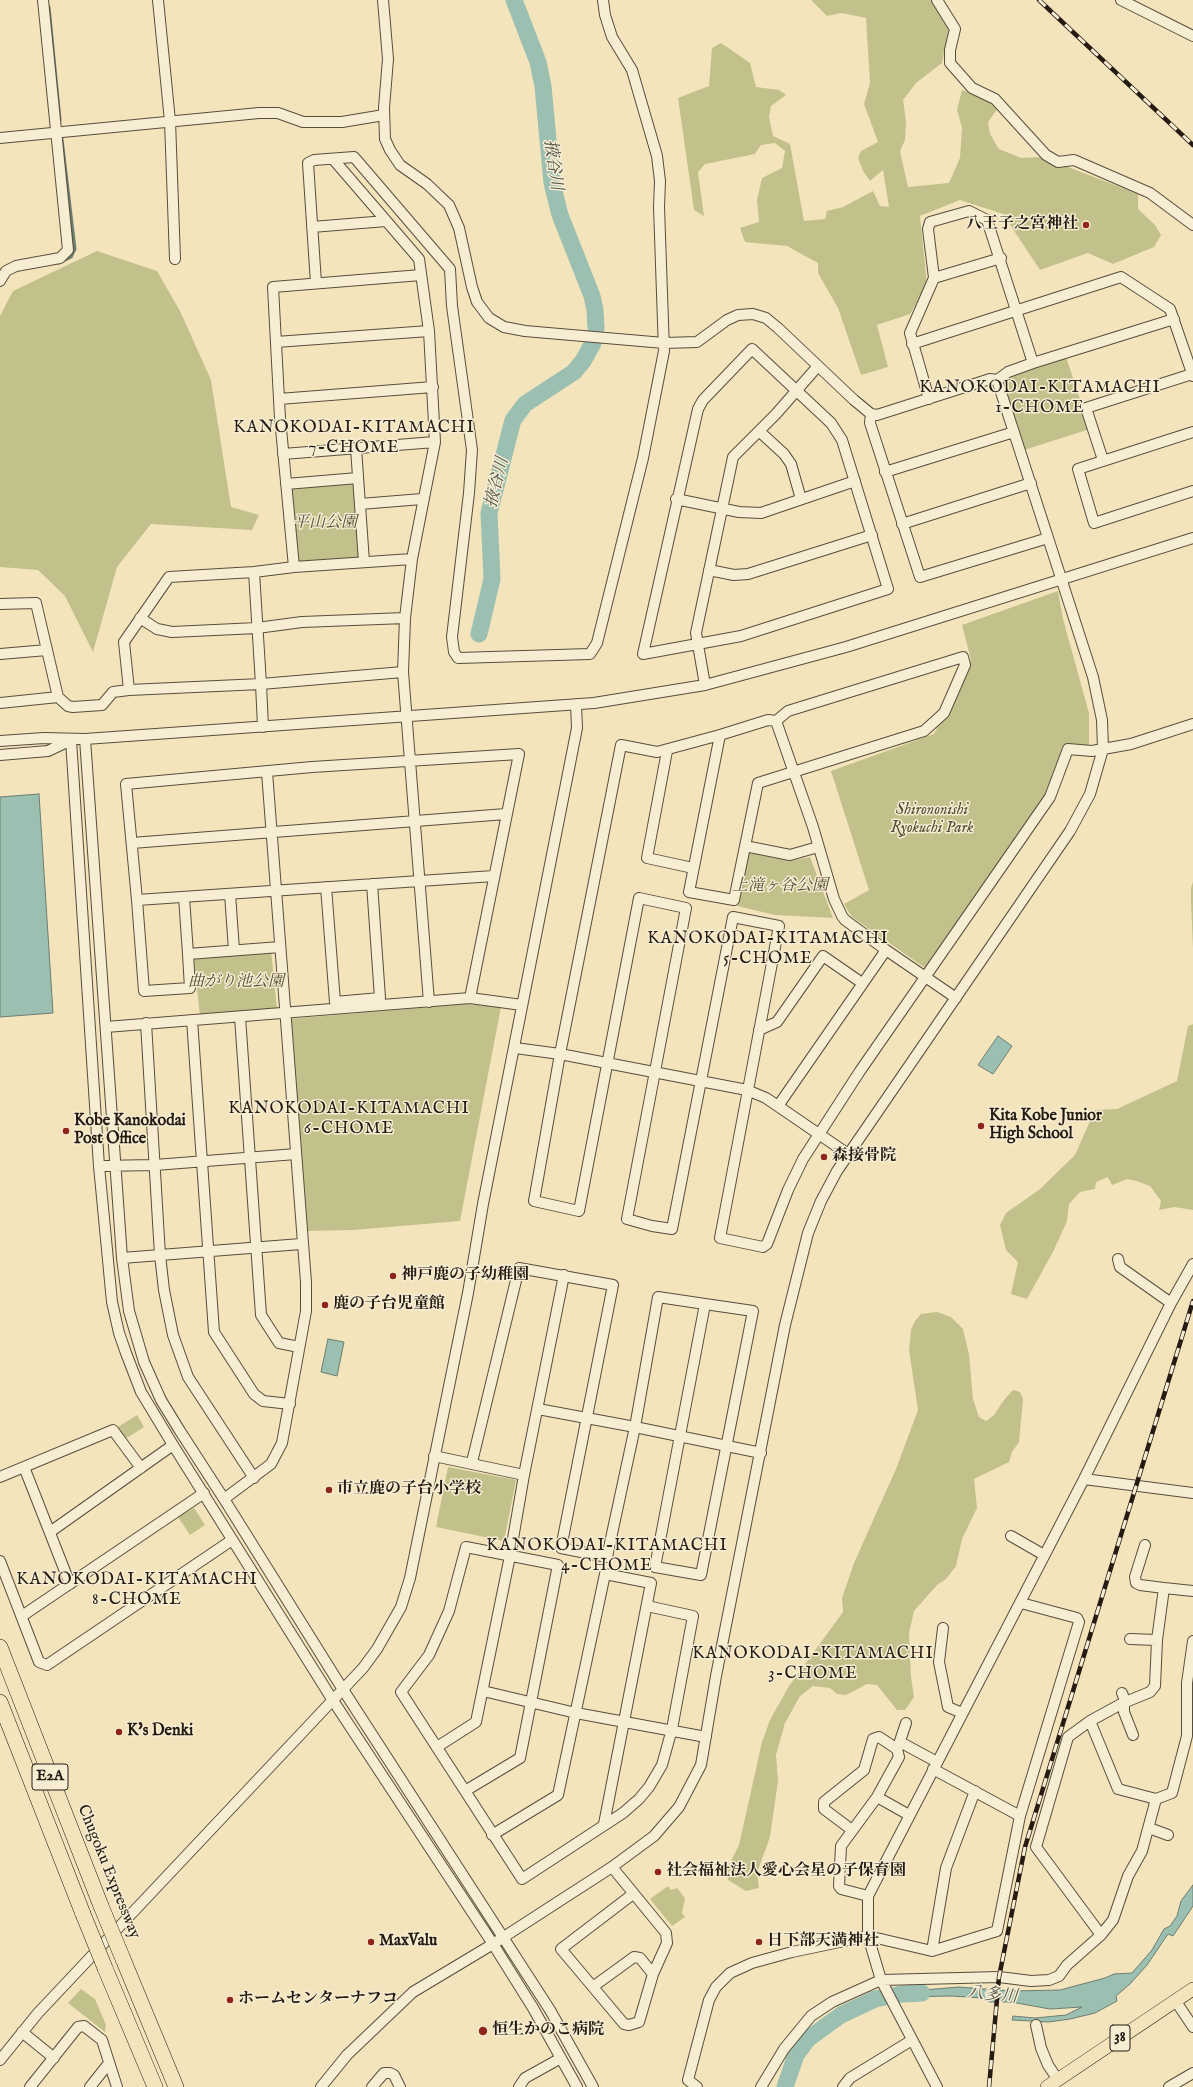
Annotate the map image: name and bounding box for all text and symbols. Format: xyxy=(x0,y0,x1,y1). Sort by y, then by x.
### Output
water label: 掖谷川 xyxy=(538,138,566,192)
place label: 八王子之宮神社 xyxy=(966,215,1078,235)
marker: 八王子之宮神社 xyxy=(1081,220,1091,230)
district label: KANOKODAI-KITAMACHI 1-CHOME xyxy=(919,379,1161,419)
district label: KANOKODAI-KITAMACHI 7-CHOME xyxy=(233,419,475,459)
water label: 掖谷川 xyxy=(482,456,514,510)
park label: 平山公園 xyxy=(293,514,357,534)
park label: Shirononishi Ryokuchi Park xyxy=(891,801,973,839)
park label: 上滝ヶ谷公園 xyxy=(732,877,828,897)
district label: KANOKODAI-KITAMACHI 5-CHOME xyxy=(647,930,889,970)
park label: 曲がり池公園 xyxy=(188,973,284,993)
district label: KANOKODAI-KITAMACHI 6-CHOME xyxy=(228,1100,470,1140)
place label: Kita Kobe Junior High School xyxy=(989,1107,1102,1145)
place label: Kobe Kanokodai Post Office xyxy=(74,1112,186,1150)
marker: Kita Kobe Junior High School xyxy=(976,1121,986,1131)
marker: Kobe Kanokodai Post Office xyxy=(61,1126,71,1136)
place label: 森接骨院 xyxy=(832,1147,896,1167)
marker: 森接骨院 xyxy=(819,1152,829,1162)
place label: 神戸鹿の子幼稚園 xyxy=(401,1266,529,1286)
marker: 神戸鹿の子幼稚園 xyxy=(388,1271,398,1281)
place label: 鹿の子台児童館 xyxy=(333,1295,445,1315)
marker: 鹿の子台児童館 xyxy=(320,1300,330,1310)
place label: 市立鹿の子台小学校 xyxy=(337,1480,481,1500)
marker: 市立鹿の子台小学校 xyxy=(324,1485,334,1495)
district label: KANOKODAI-KITAMACHI 4-CHOME xyxy=(486,1537,728,1577)
district label: KANOKODAI-KITAMACHI 8-CHOME xyxy=(16,1571,258,1611)
district label: KANOKODAI-KITAMACHI 3-CHOME xyxy=(692,1645,934,1685)
place label: K's Denki xyxy=(127,1722,193,1742)
marker: K's Denki xyxy=(114,1727,124,1737)
road number: E2A xyxy=(32,1764,68,1790)
street label: Chugoku Expressway xyxy=(72,1802,144,1942)
place label: 社会福祉法人愛心会星の子保育園 xyxy=(666,1862,906,1882)
marker: 社会福祉法人愛心会星の子保育園 xyxy=(653,1867,663,1877)
place label: MaxValu xyxy=(379,1932,437,1952)
place label: 日下部天満神社 xyxy=(767,1932,879,1952)
marker: MaxValu xyxy=(366,1937,376,1947)
marker: 日下部天満神社 xyxy=(754,1937,764,1947)
water label: 八多川 xyxy=(966,1984,1018,2008)
place label: ホームセンターナフコ xyxy=(238,1990,398,2010)
marker: ホームセンターナフコ xyxy=(225,1995,235,2005)
place label: 恒生かのこ病院 xyxy=(492,2021,604,2041)
marker: 恒生かのこ病院 xyxy=(477,2025,489,2037)
road number: 38 xyxy=(1110,2025,1130,2051)

